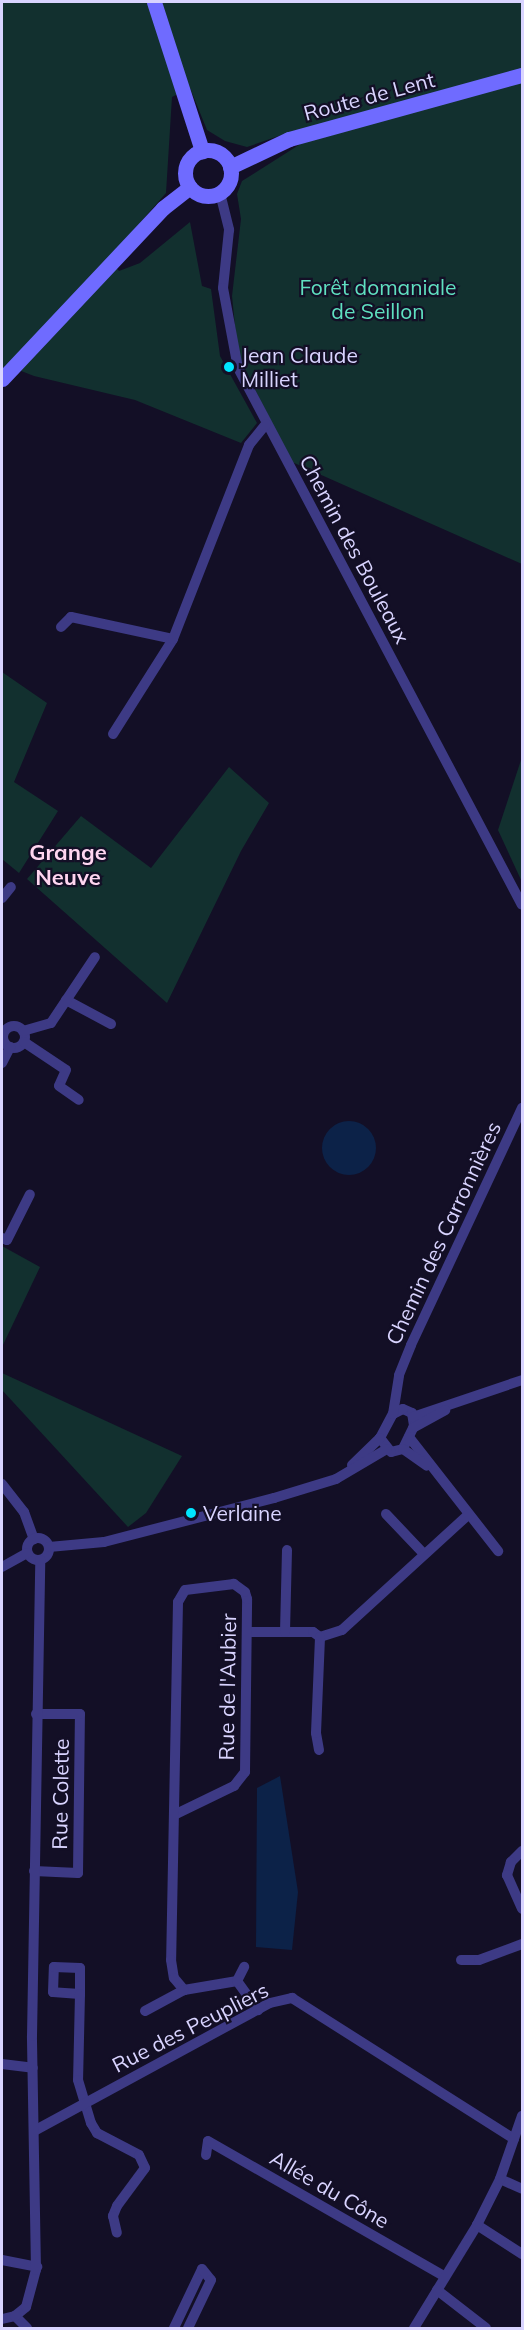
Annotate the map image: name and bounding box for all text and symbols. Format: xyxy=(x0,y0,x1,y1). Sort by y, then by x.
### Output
street label: Route de Lent xyxy=(301,66,437,126)
park label: Forêt domaniale de Seillon xyxy=(299,274,457,324)
place label: Jean Claude Milliet xyxy=(241,342,358,392)
marker: Jean Claude Milliet xyxy=(222,360,236,374)
street label: Chemin des Bouleaux xyxy=(295,450,415,648)
district label: Grange Neuve xyxy=(29,839,107,890)
street label: Chemin des Carronnières xyxy=(380,1117,506,1349)
place label: Verlaine xyxy=(203,1500,282,1526)
marker: Verlaine xyxy=(184,1506,198,1520)
street label: Rue de l'Aubier xyxy=(213,1613,241,1761)
street label: Rue Colette xyxy=(46,1738,74,1850)
street label: Rue des Peupliers xyxy=(108,1977,272,2077)
street label: Allée du Cône xyxy=(266,2145,394,2233)

